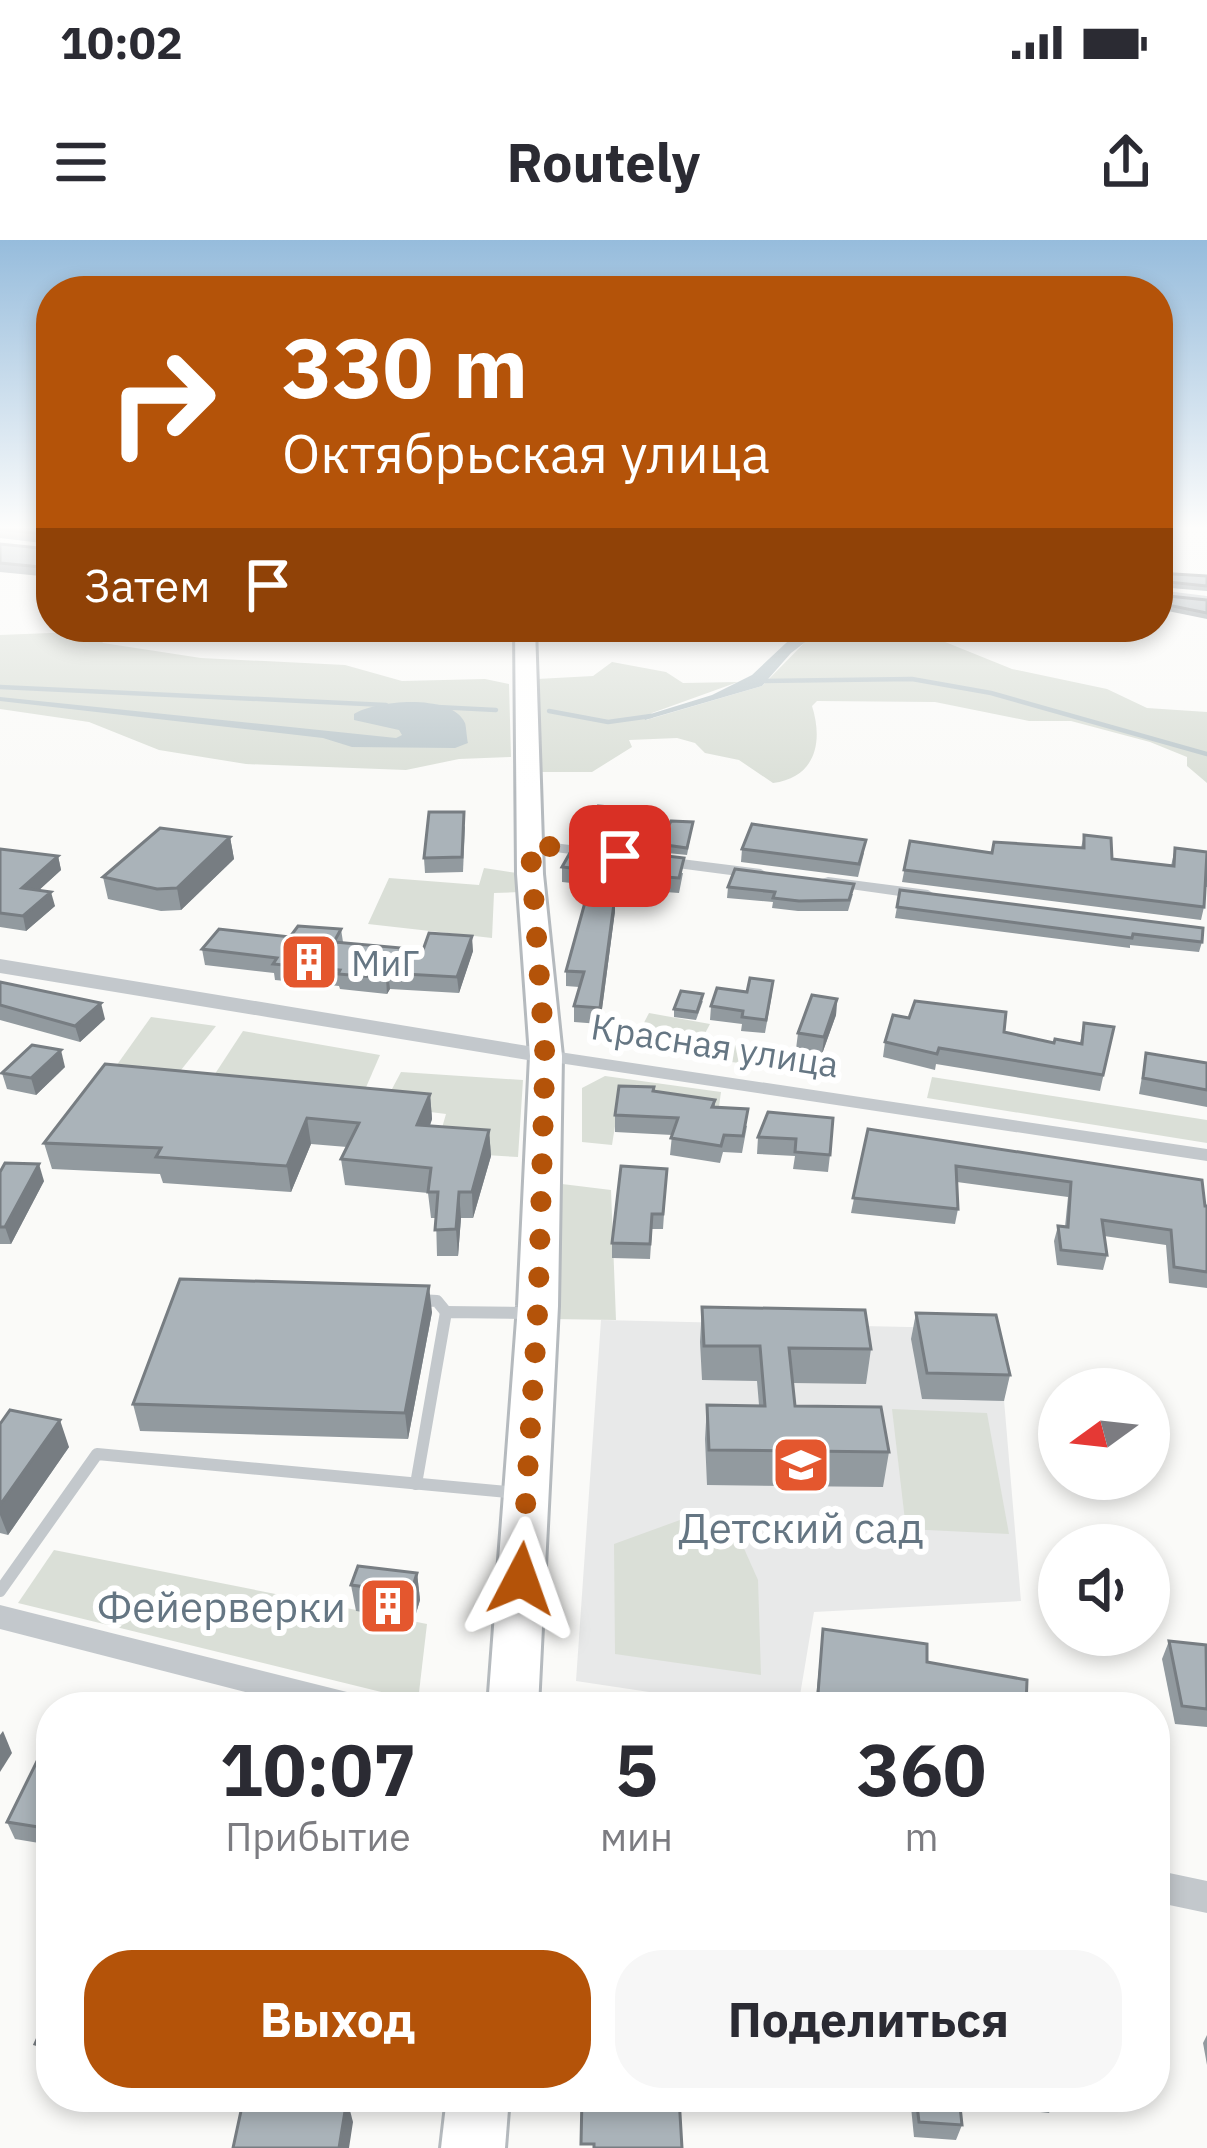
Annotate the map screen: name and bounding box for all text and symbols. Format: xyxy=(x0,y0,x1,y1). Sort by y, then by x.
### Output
text: 10:02 xyxy=(60,13,183,71)
text: Routely xyxy=(507,127,700,197)
icon: menu xyxy=(48,129,114,195)
icon: share xyxy=(1093,129,1159,195)
text: 330 m xyxy=(282,312,528,421)
icon: right xyxy=(84,324,240,480)
text: Октябрьская улица xyxy=(282,418,770,488)
icon: arrive xyxy=(235,552,301,618)
text: Затем xyxy=(84,556,211,614)
pin xyxy=(569,805,671,907)
icon: arrive xyxy=(587,823,653,889)
building icon: МиГ xyxy=(278,931,340,993)
place label: МиГ xyxy=(351,939,419,986)
street label: Красная улица xyxy=(588,1002,842,1088)
north arrow xyxy=(1038,1368,1170,1500)
map controls xyxy=(1038,1368,1170,1656)
school or university icon: Детский сад xyxy=(770,1434,832,1496)
place label: Детский сад xyxy=(678,1500,924,1555)
position arrow xyxy=(458,1516,584,1642)
button: sound xyxy=(1038,1524,1170,1656)
building icon: Фейерверки xyxy=(357,1575,419,1637)
place label: Фейерверки xyxy=(97,1579,346,1634)
text: 10:07 xyxy=(220,1722,416,1816)
text: 5 xyxy=(615,1722,658,1816)
text: 360 xyxy=(857,1722,986,1816)
text: Прибытие xyxy=(225,1811,411,1862)
text: мин xyxy=(600,1811,673,1862)
text: m xyxy=(904,1811,939,1862)
button: Выход xyxy=(84,1950,591,2088)
button: Поделиться xyxy=(615,1950,1122,2088)

